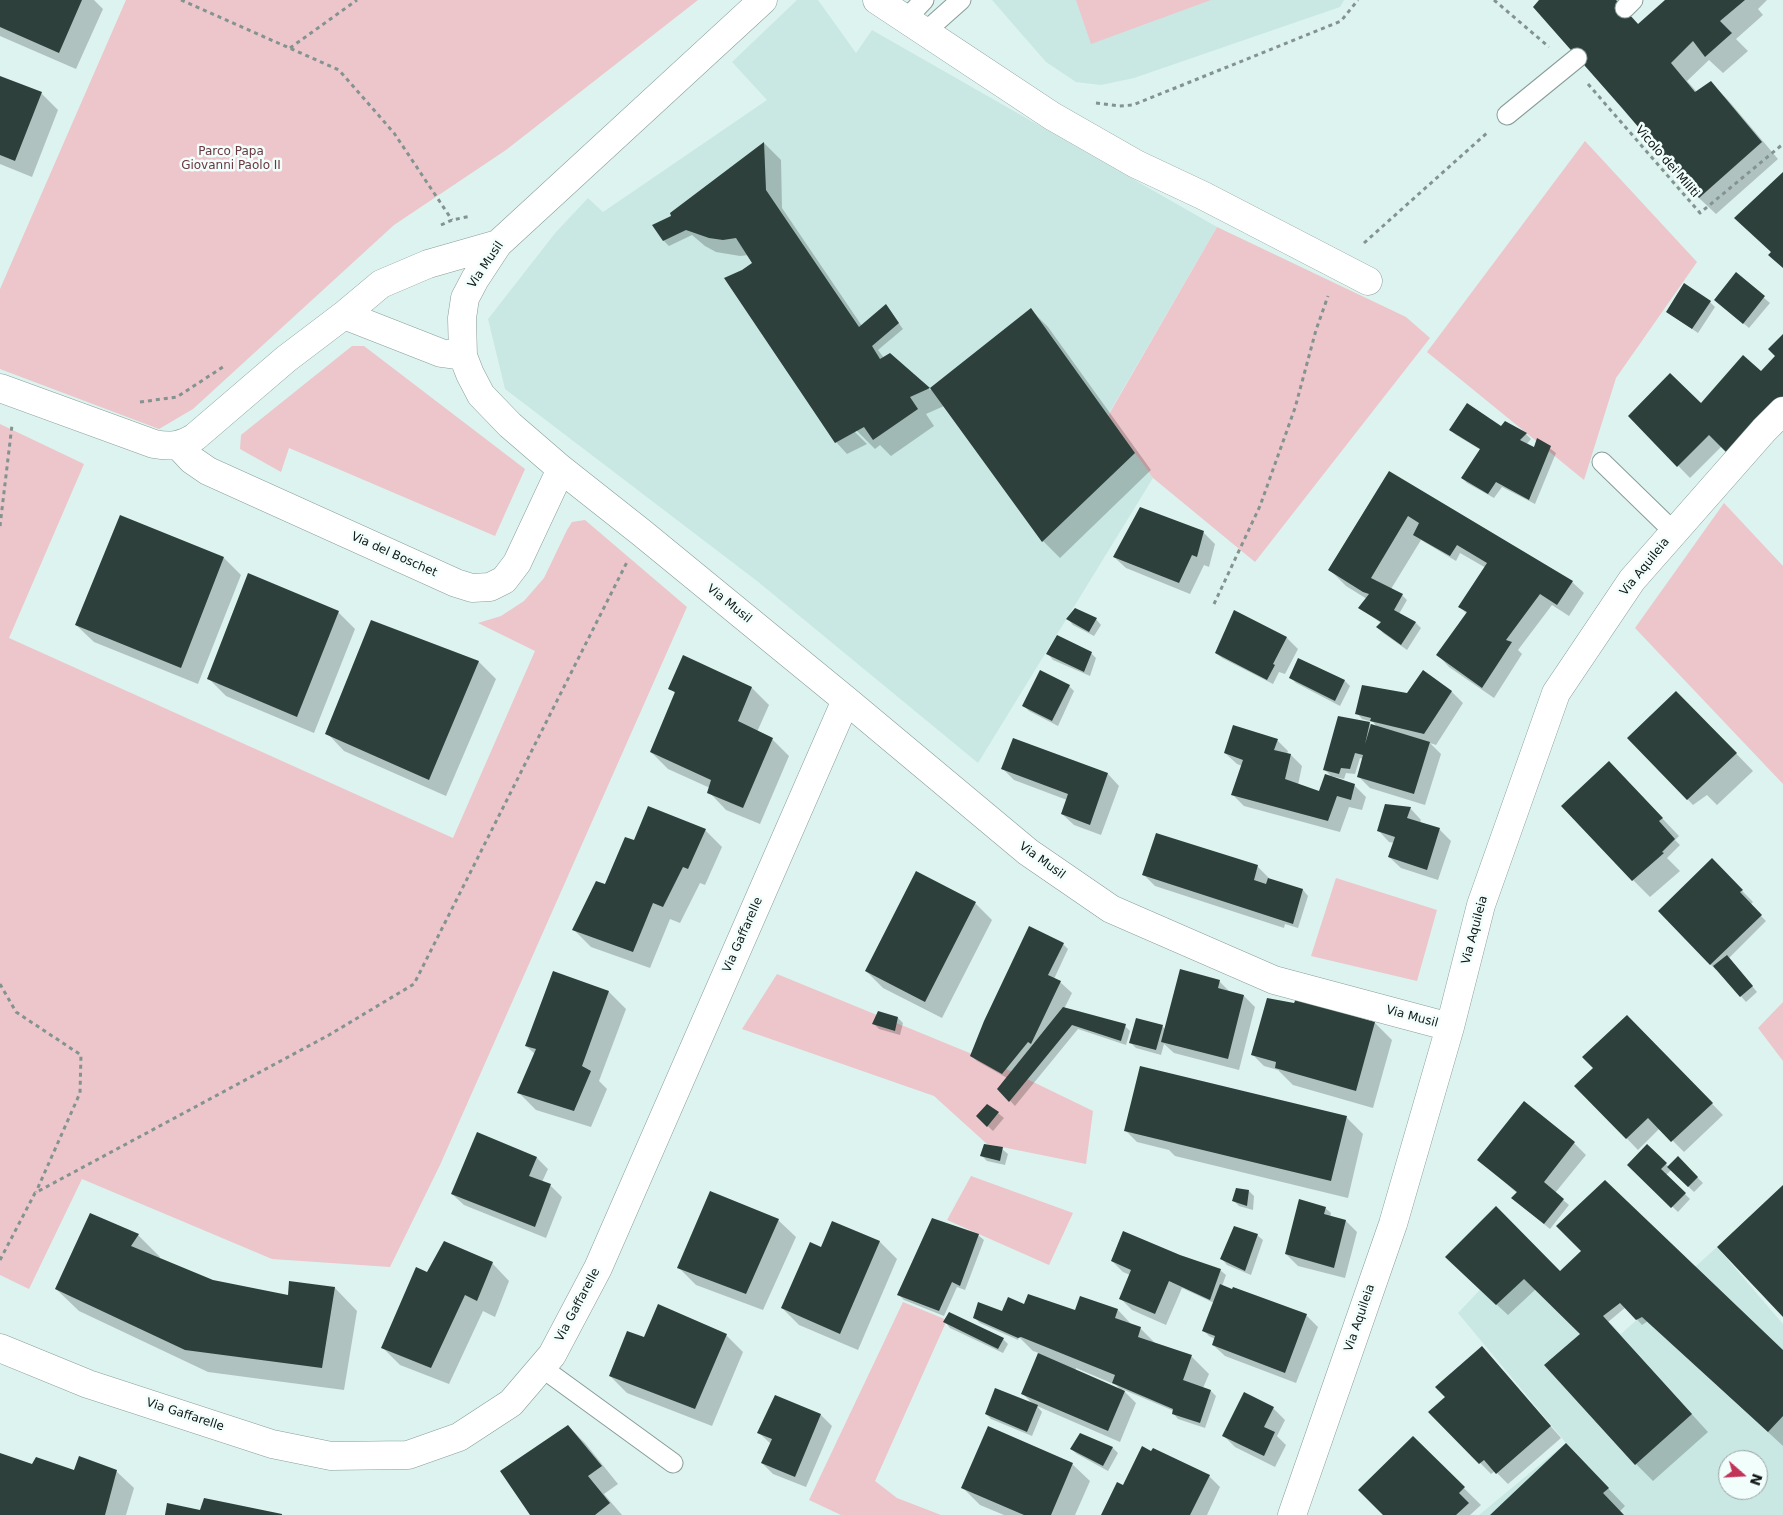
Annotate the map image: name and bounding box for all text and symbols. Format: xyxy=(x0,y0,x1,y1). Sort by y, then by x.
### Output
street label: Vicolo dei Militi xyxy=(1632,123,1702,201)
park label: Parco Papa Giovanni Paolo II xyxy=(181,145,281,173)
street label: Via Musil xyxy=(465,239,507,291)
street label: Via del Boschet xyxy=(349,530,439,580)
street label: Via Aquileia xyxy=(1617,535,1673,599)
street label: Via Musil xyxy=(704,582,754,626)
street label: Via Musil xyxy=(1016,840,1068,882)
street label: Via Aquileia xyxy=(1459,894,1491,966)
street label: Via Gaffarelle xyxy=(720,895,766,975)
street label: Via Musil xyxy=(1384,1003,1440,1031)
street label: Via Gaffarelle xyxy=(553,1266,603,1344)
street label: Via Aquileia xyxy=(1342,1282,1378,1354)
street label: Via Gaffarelle xyxy=(144,1396,226,1434)
north arrow xyxy=(1718,1450,1768,1500)
text: N xyxy=(1747,1471,1766,1488)

